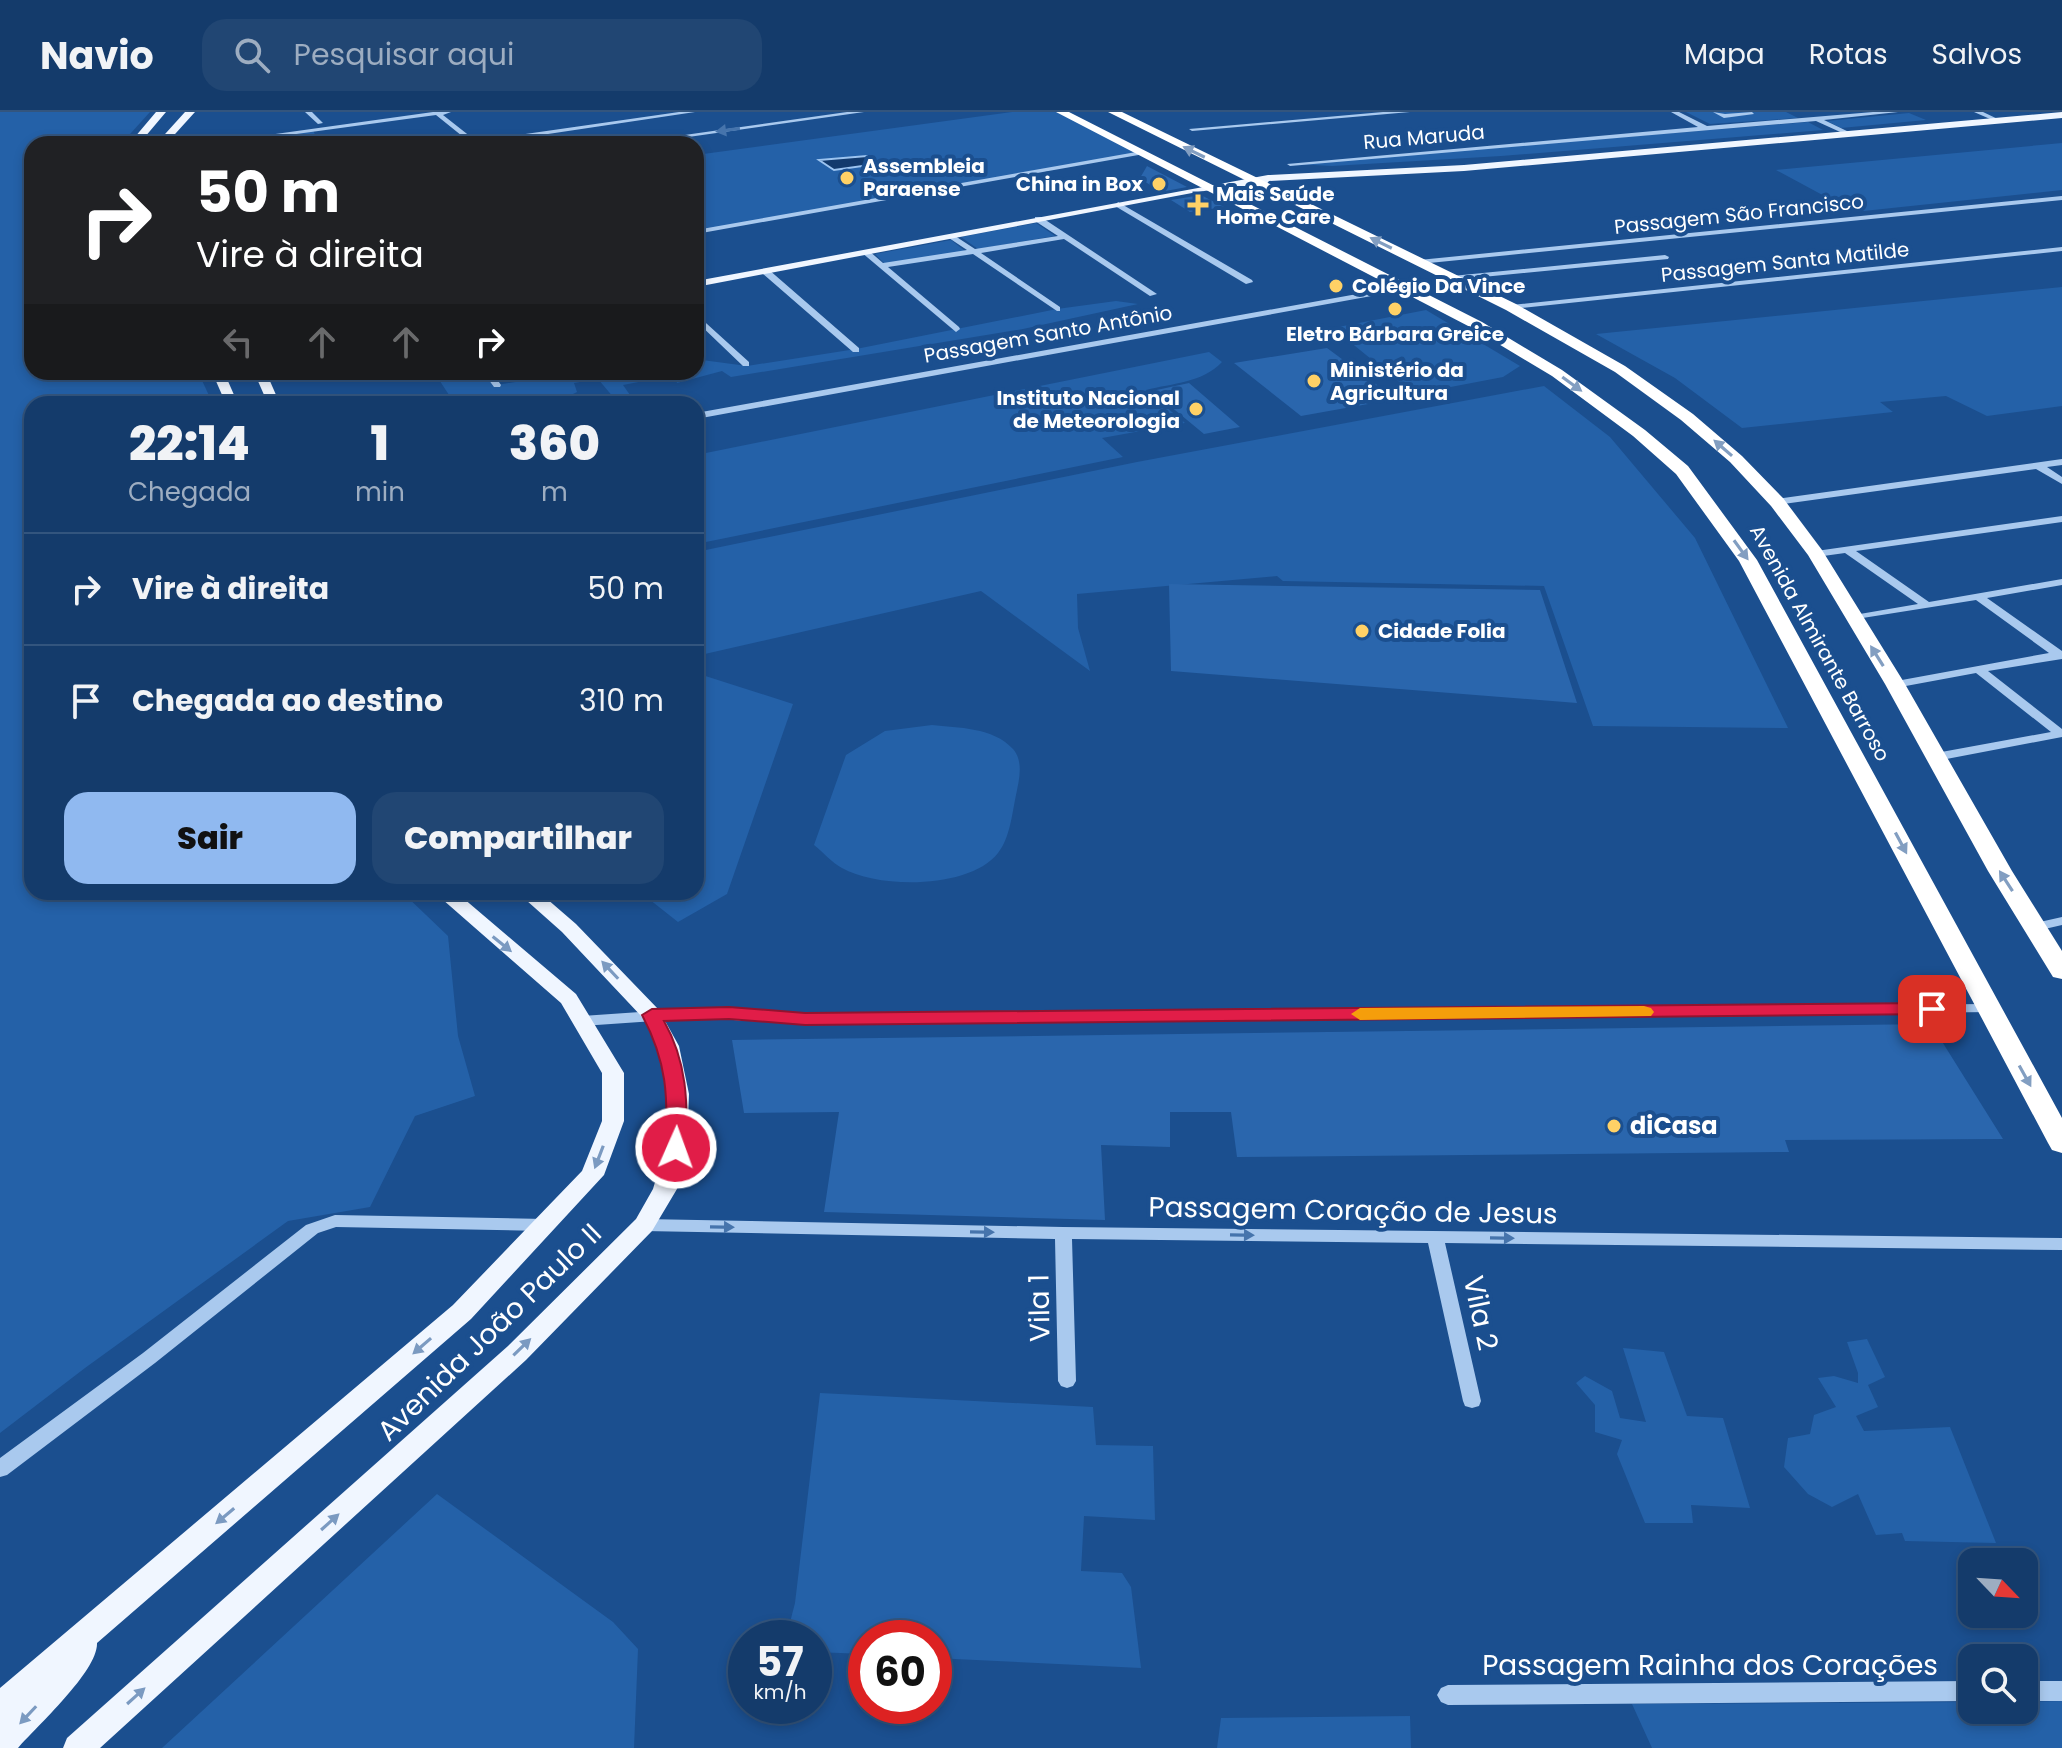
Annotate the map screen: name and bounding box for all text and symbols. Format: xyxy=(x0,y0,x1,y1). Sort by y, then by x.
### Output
search box xyxy=(202,19,762,91)
text: Navio xyxy=(40,29,154,82)
icon: search xyxy=(230,33,274,77)
text: Pesquisar aqui xyxy=(294,33,514,76)
text: Mapa xyxy=(1684,35,1765,74)
text: Rotas xyxy=(1809,35,1888,74)
text: Salvos xyxy=(1932,35,2022,74)
street label: Rua Maruda xyxy=(1362,118,1486,156)
one-way arrow xyxy=(715,124,740,137)
one-way arrow xyxy=(1182,145,1205,158)
place label: Assembleia Paraense xyxy=(863,152,985,203)
text: 50 m xyxy=(196,153,340,232)
icon: right xyxy=(64,168,168,272)
marker: Assembleia Paraense xyxy=(838,169,856,187)
place label: China in Box xyxy=(1016,170,1143,198)
marker: China in Box xyxy=(1150,175,1168,193)
place label: Mais Saúde Home Care xyxy=(1216,180,1335,231)
street label: Passagem São Francisco xyxy=(1613,187,1865,241)
marker: Mais Saúde Home Care xyxy=(1187,194,1209,216)
text: Vire à direita xyxy=(196,229,424,280)
street label: Passagem Santa Matilde xyxy=(1660,235,1910,289)
one-way arrow xyxy=(1370,236,1393,250)
place label: Colégio Da Vince xyxy=(1352,272,1525,300)
marker: Colégio Da Vince xyxy=(1327,277,1345,295)
street label: Passagem Santo Antônio xyxy=(922,298,1174,370)
marker: Eletro Bárbara Greice xyxy=(1386,300,1404,318)
icon: left xyxy=(216,320,260,364)
icon: ahead xyxy=(300,320,344,364)
icon: ahead xyxy=(384,320,428,364)
icon: right xyxy=(468,320,512,364)
place label: Eletro Bárbara Greice xyxy=(1286,320,1504,348)
place label: Ministério da Agricultura xyxy=(1330,356,1464,407)
marker: Ministério da Agricultura xyxy=(1305,372,1323,390)
one-way arrow xyxy=(1561,376,1582,391)
place label: Instituto Nacional de Meteorologia xyxy=(996,384,1180,435)
marker: Instituto Nacional de Meteorologia xyxy=(1187,400,1205,418)
text: 22:14 xyxy=(129,410,250,477)
text: 1 xyxy=(371,410,389,477)
text: 360 xyxy=(509,410,600,477)
one-way arrow xyxy=(1714,439,1733,457)
text: Chegada xyxy=(128,474,251,510)
text: min xyxy=(355,474,405,510)
text: m xyxy=(541,474,568,510)
street label: Avenida Almirante Barroso xyxy=(1743,520,1897,766)
one-way arrow xyxy=(1732,540,1748,560)
icon: right xyxy=(64,567,108,611)
text: Vire à direita xyxy=(132,567,329,610)
text: 50 m xyxy=(587,567,664,610)
place label: Cidade Folia xyxy=(1378,617,1506,645)
marker: Cidade Folia xyxy=(1353,622,1371,640)
one-way arrow xyxy=(1870,644,1885,667)
icon: arrive xyxy=(64,679,108,723)
text: Chegada ao destino xyxy=(132,679,443,722)
text: 310 m xyxy=(579,679,664,722)
button: Sair xyxy=(64,792,356,884)
button: Compartilhar xyxy=(372,792,664,884)
one-way arrow xyxy=(1894,832,1907,855)
one-way arrow xyxy=(2000,870,2014,892)
one-way arrow xyxy=(492,935,512,952)
one-way arrow xyxy=(601,961,619,980)
pin xyxy=(1898,975,1966,1043)
icon: arrive xyxy=(1910,987,1954,1031)
one-way arrow xyxy=(2018,1065,2032,1087)
position arrow xyxy=(634,1106,718,1190)
place label: diCasa xyxy=(1630,1109,1718,1142)
marker: diCasa xyxy=(1605,1117,1623,1135)
one-way arrow xyxy=(592,1146,605,1170)
street label: Passagem Coração de Jesus xyxy=(1148,1187,1558,1234)
street label: Avenida João Paulo II xyxy=(369,1215,610,1450)
one-way arrow xyxy=(710,1220,735,1233)
one-way arrow xyxy=(970,1225,995,1238)
one-way arrow xyxy=(1230,1229,1255,1241)
one-way arrow xyxy=(1490,1232,1515,1244)
street label: Vila 2 xyxy=(1454,1272,1507,1354)
street label: Vila 1 xyxy=(1019,1274,1060,1342)
one-way arrow xyxy=(413,1337,433,1354)
one-way arrow xyxy=(512,1339,531,1357)
one-way arrow xyxy=(216,1506,235,1524)
one-way arrow xyxy=(319,1514,339,1531)
north arrow xyxy=(1958,1548,2038,1628)
map controls xyxy=(1958,1548,2038,1724)
speed limit sign: 60 xyxy=(848,1620,952,1724)
text: 57 xyxy=(756,1634,804,1690)
button: search xyxy=(1958,1644,2038,1724)
street label: Passagem Rainha dos Corações xyxy=(1482,1646,1938,1685)
text: km/h xyxy=(753,1678,807,1706)
one-way arrow xyxy=(127,1687,146,1705)
one-way arrow xyxy=(19,1705,37,1724)

